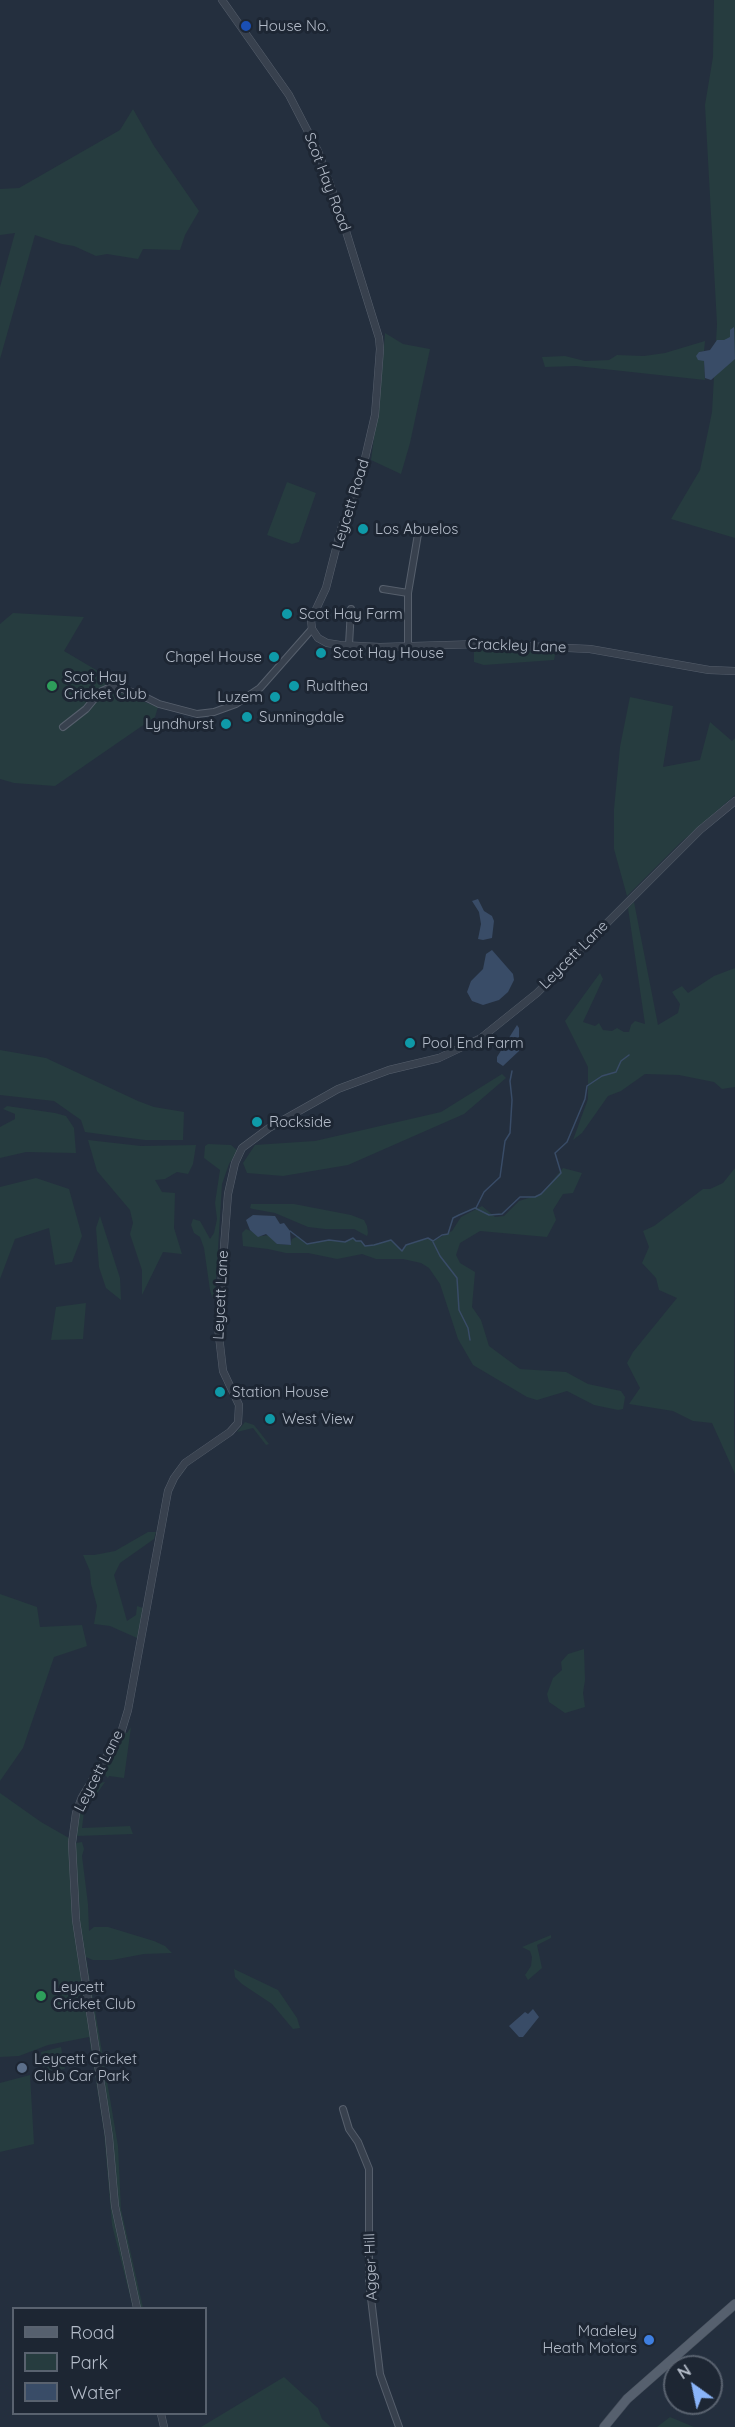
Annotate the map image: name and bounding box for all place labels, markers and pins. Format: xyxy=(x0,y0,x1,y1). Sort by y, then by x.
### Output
place label: House No. xyxy=(258,17,329,35)
marker: House No. xyxy=(239,19,253,33)
place label: Los Abuelos xyxy=(375,520,458,538)
marker: Los Abuelos xyxy=(356,522,370,536)
place label: Scot Hay Farm xyxy=(299,605,403,623)
marker: Scot Hay Farm xyxy=(280,607,294,621)
place label: Scot Hay House xyxy=(333,644,444,662)
marker: Scot Hay House xyxy=(314,646,328,660)
place label: Chapel House xyxy=(166,648,262,666)
marker: Chapel House xyxy=(267,650,281,664)
place label: Scot Hay Cricket Club xyxy=(64,668,147,703)
place label: Rualthea xyxy=(306,677,368,695)
marker: Scot Hay Cricket Club xyxy=(45,679,59,693)
marker: Rualthea xyxy=(287,679,301,693)
place label: Luzem xyxy=(217,688,263,706)
marker: Luzem xyxy=(268,690,282,704)
place label: Sunningdale xyxy=(259,708,344,726)
marker: Sunningdale xyxy=(240,710,254,724)
place label: Lyndhurst xyxy=(145,715,214,733)
marker: Lyndhurst xyxy=(219,717,233,731)
place label: Pool End Farm xyxy=(422,1034,524,1052)
marker: Pool End Farm xyxy=(403,1036,417,1050)
place label: Rockside xyxy=(269,1113,332,1131)
marker: Rockside xyxy=(250,1115,264,1129)
place label: Station House xyxy=(232,1383,329,1401)
marker: Station House xyxy=(213,1385,227,1399)
place label: West View xyxy=(282,1410,354,1428)
marker: West View xyxy=(263,1412,277,1426)
place label: Leycett Cricket Club xyxy=(53,1978,136,2013)
marker: Leycett Cricket Club xyxy=(34,1989,48,2003)
place label: Leycett Cricket Club Car Park xyxy=(34,2050,137,2085)
marker: Leycett Cricket Club Car Park xyxy=(15,2061,29,2075)
place label: Madeley Heath Motors xyxy=(543,2322,637,2357)
marker: Madeley Heath Motors xyxy=(642,2333,656,2347)

